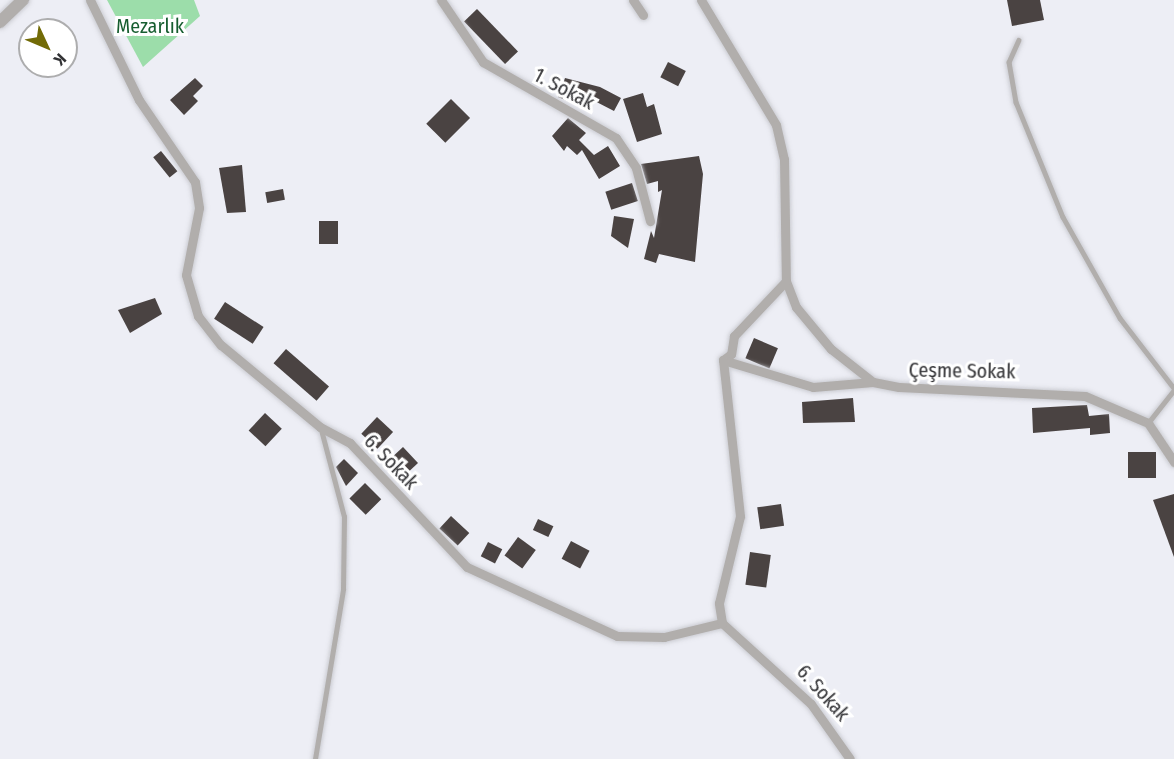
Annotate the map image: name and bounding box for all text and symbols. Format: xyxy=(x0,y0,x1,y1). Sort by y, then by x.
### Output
park label: Mezarlık xyxy=(116,14,184,38)
north arrow xyxy=(18,18,78,78)
text: K xyxy=(50,50,70,69)
street label: 1. Sokak xyxy=(530,63,598,115)
street label: Çeşme Sokak xyxy=(908,358,1016,384)
street label: 6. Sokak xyxy=(359,429,423,495)
street label: 6. Sokak xyxy=(792,660,854,726)

